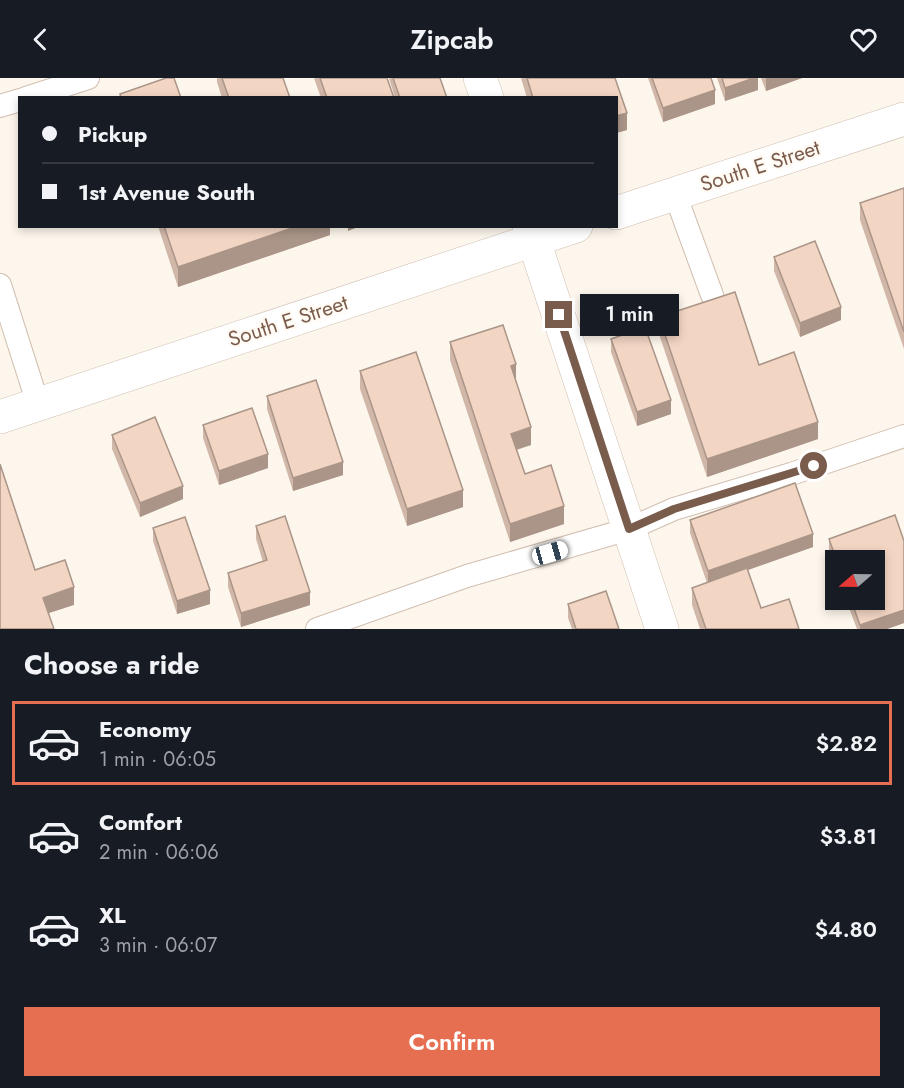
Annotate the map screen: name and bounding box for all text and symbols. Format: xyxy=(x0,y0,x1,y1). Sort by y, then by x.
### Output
text: Zipcab xyxy=(410,20,494,59)
icon: back xyxy=(24,23,57,56)
icon: heart xyxy=(847,23,880,56)
text: Pickup xyxy=(78,118,147,150)
street label: South E Street xyxy=(696,133,824,199)
text: 1st Avenue South xyxy=(78,176,255,208)
street label: South E Street xyxy=(224,288,352,354)
callout: 1 min xyxy=(580,294,679,336)
text: 1 min xyxy=(605,300,654,329)
route end xyxy=(545,301,572,328)
route start xyxy=(800,452,827,479)
car xyxy=(530,539,570,567)
north arrow xyxy=(825,550,885,610)
map controls xyxy=(825,550,885,610)
text: Choose a ride xyxy=(24,645,199,684)
text: Economy xyxy=(99,713,191,745)
icon: car xyxy=(27,716,81,770)
text: $2.82 xyxy=(816,727,877,759)
text: 1 min · 06:05 xyxy=(99,745,216,774)
text: Comfort xyxy=(99,806,182,838)
icon: car xyxy=(27,809,81,863)
text: $3.81 xyxy=(820,820,877,852)
text: 2 min · 06:06 xyxy=(99,838,219,867)
text: XL xyxy=(99,899,126,931)
icon: car xyxy=(27,902,81,956)
text: $4.80 xyxy=(815,913,877,945)
text: 3 min · 06:07 xyxy=(99,931,217,960)
button: Confirm xyxy=(24,1007,880,1076)

